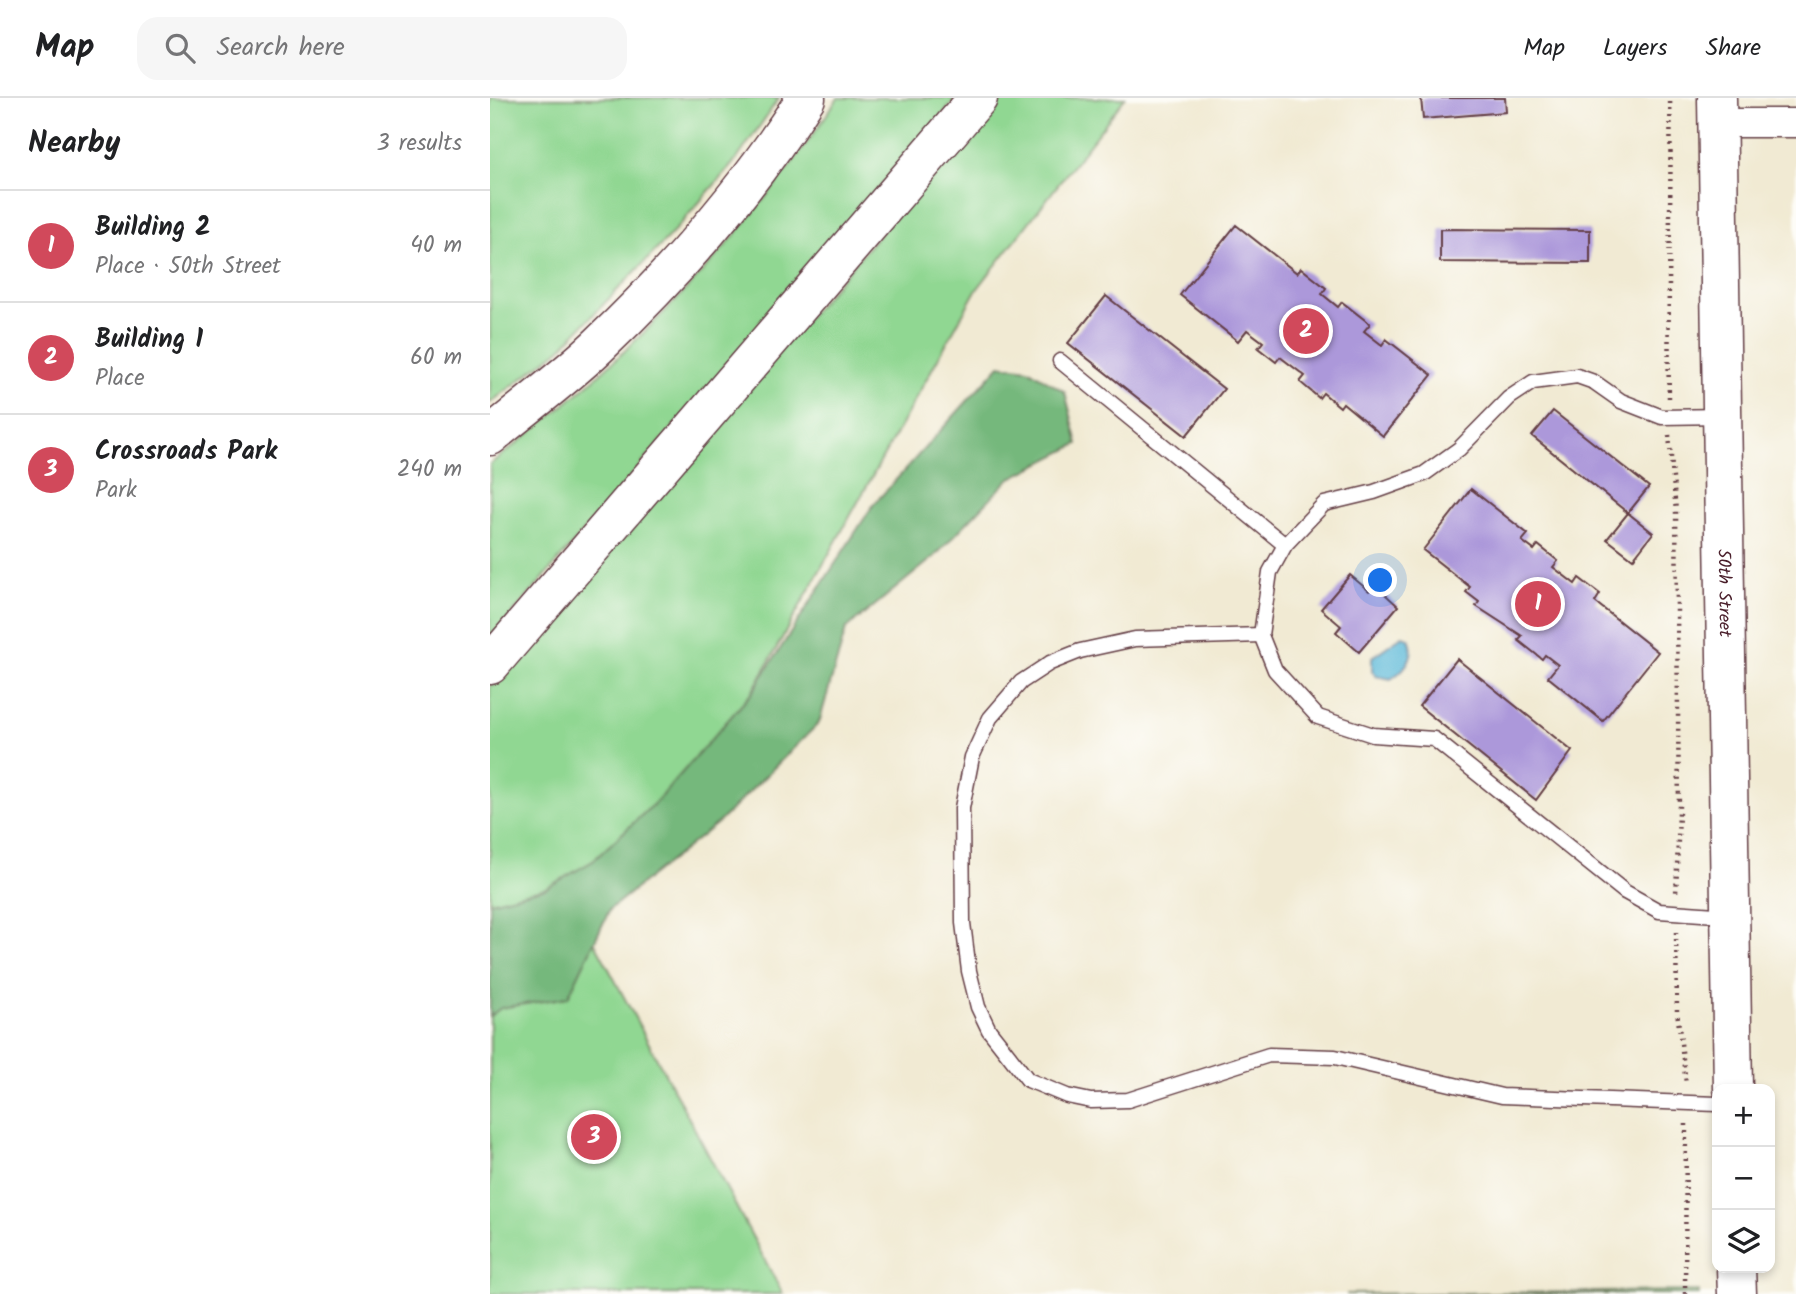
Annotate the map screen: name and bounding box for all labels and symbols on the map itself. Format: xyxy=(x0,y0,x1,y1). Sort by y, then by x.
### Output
pin: 2 xyxy=(1283,305,1329,357)
street label: 50th Street xyxy=(1708,549,1739,638)
your location xyxy=(1363,563,1397,597)
pin: 1 xyxy=(1515,578,1561,630)
pin: 3 xyxy=(571,1111,617,1163)

